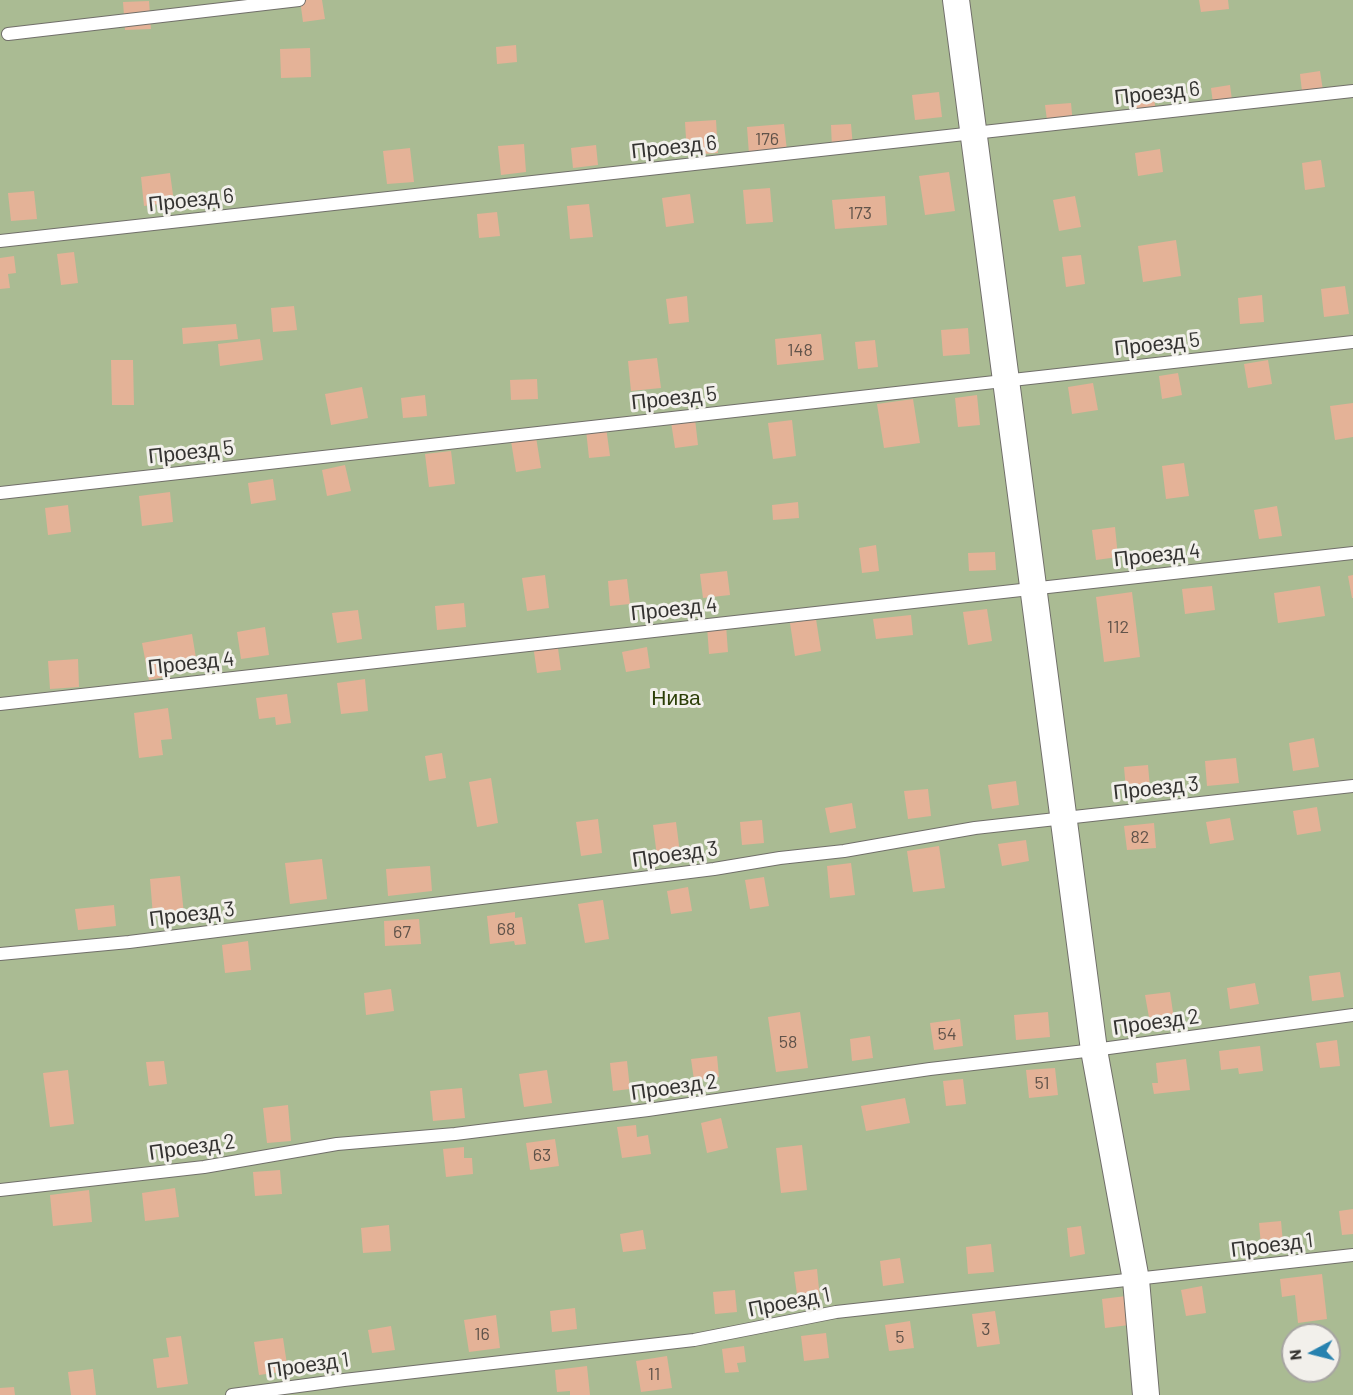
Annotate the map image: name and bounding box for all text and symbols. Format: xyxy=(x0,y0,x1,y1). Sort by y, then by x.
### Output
street label: Проезд 6 xyxy=(1113,76,1201,110)
house number: 176 xyxy=(755,128,779,150)
street label: Проезд 6 xyxy=(630,130,718,164)
street label: Проезд 6 xyxy=(147,183,235,217)
house number: 173 xyxy=(848,202,872,224)
street label: Проезд 5 xyxy=(1113,327,1201,361)
house number: 148 xyxy=(787,339,813,361)
street label: Проезд 5 xyxy=(630,381,718,415)
street label: Проезд 5 xyxy=(147,435,235,469)
street label: Проезд 4 xyxy=(1112,538,1202,572)
street label: Проезд 4 xyxy=(629,592,719,626)
house number: 112 xyxy=(1107,616,1129,638)
street label: Проезд 4 xyxy=(146,646,236,680)
park label: Нива xyxy=(651,685,701,711)
street label: Проезд 3 xyxy=(1112,771,1200,805)
house number: 82 xyxy=(1130,826,1150,848)
street label: Проезд 3 xyxy=(631,836,719,872)
street label: Проезд 3 xyxy=(148,896,236,932)
house number: 68 xyxy=(497,918,515,940)
house number: 67 xyxy=(393,921,411,943)
street label: Проезд 2 xyxy=(1111,1004,1201,1040)
house number: 54 xyxy=(937,1023,957,1045)
house number: 58 xyxy=(779,1031,797,1053)
street label: Проезд 2 xyxy=(629,1069,719,1105)
house number: 51 xyxy=(1034,1072,1050,1094)
street label: Проезд 2 xyxy=(147,1129,237,1165)
house number: 63 xyxy=(533,1144,551,1166)
street label: Проезд 1 xyxy=(1229,1227,1315,1263)
street label: Проезд 1 xyxy=(746,1282,832,1322)
house number: 3 xyxy=(981,1318,991,1340)
house number: 16 xyxy=(474,1323,490,1345)
north arrow xyxy=(1281,1323,1341,1383)
house number: 5 xyxy=(895,1326,905,1348)
street label: Проезд 1 xyxy=(265,1347,351,1383)
text: N xyxy=(1285,1349,1305,1361)
house number: 11 xyxy=(648,1363,660,1385)

